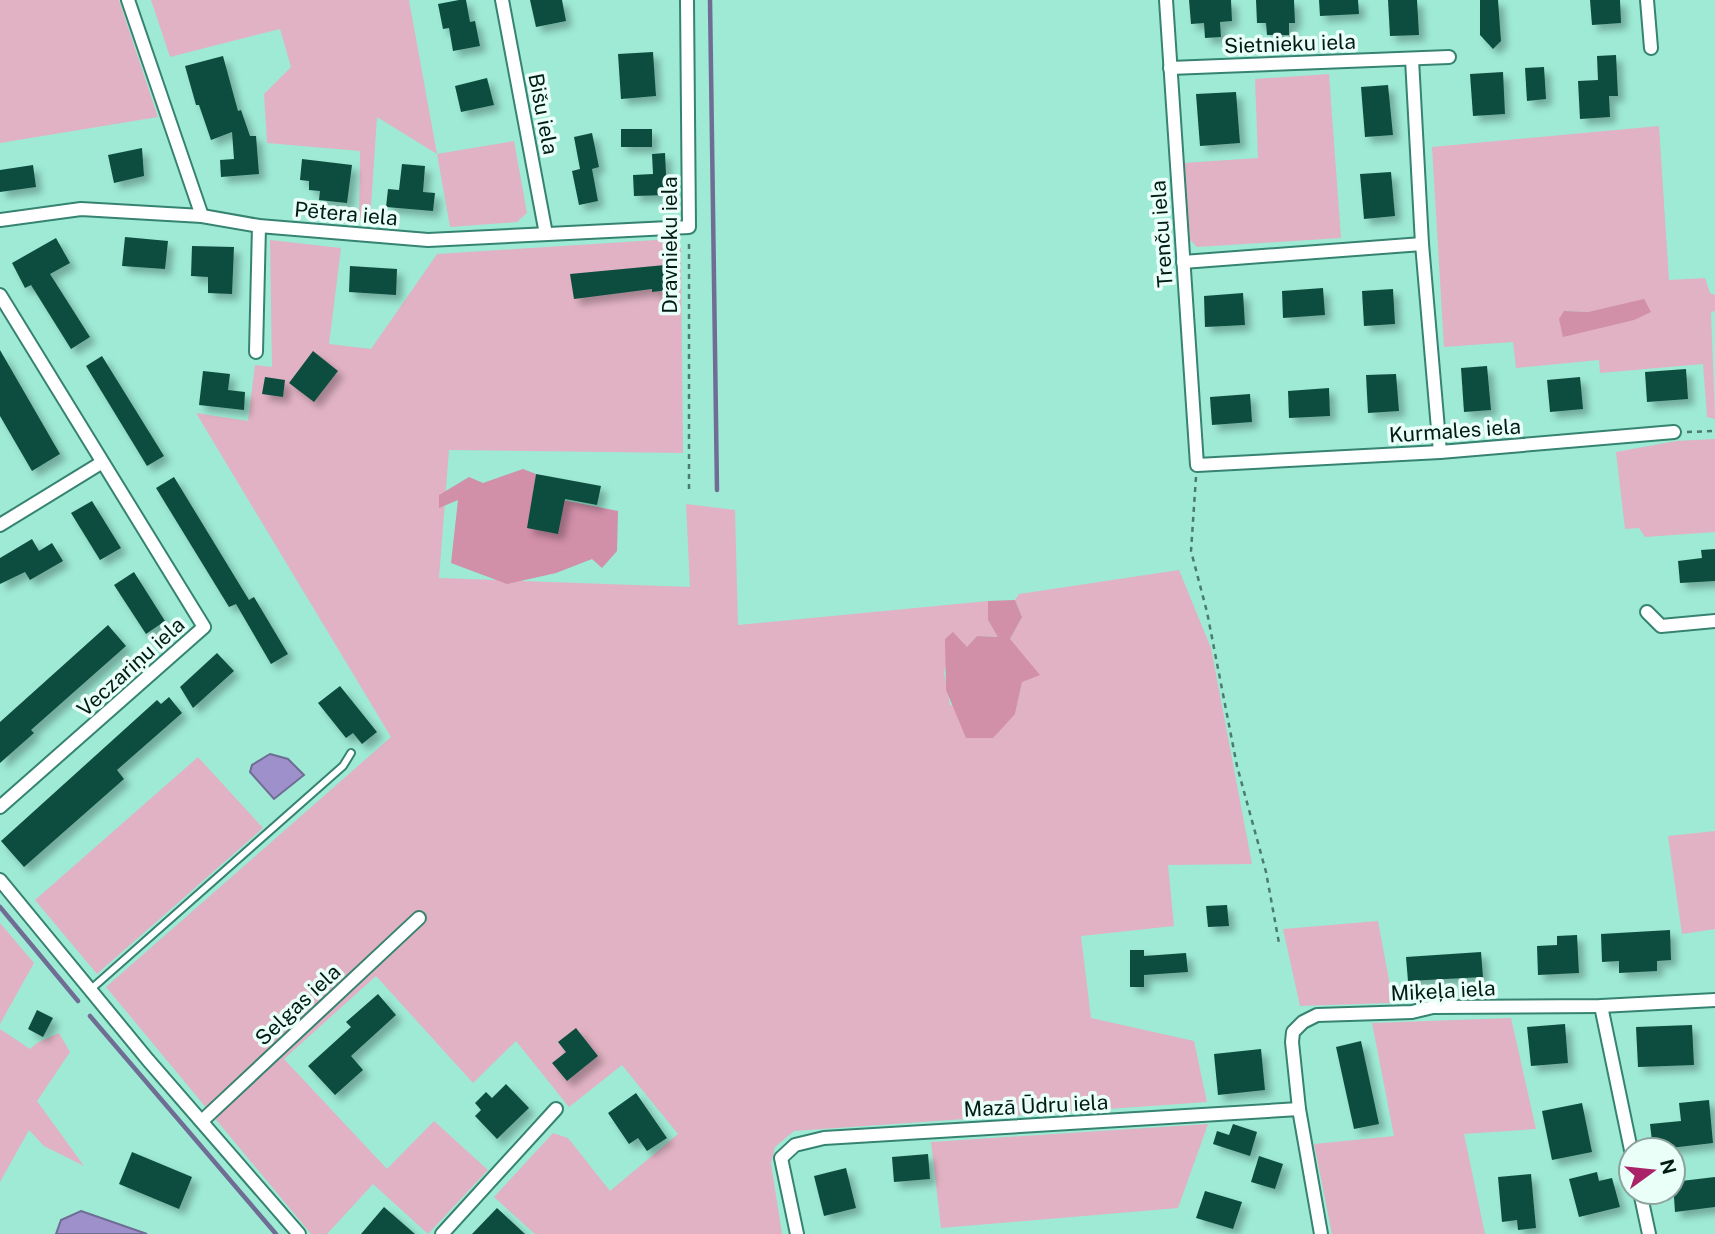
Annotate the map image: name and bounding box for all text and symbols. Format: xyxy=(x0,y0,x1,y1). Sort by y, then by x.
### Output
street label: Sietnieku iela xyxy=(1224,29,1356,58)
street label: Bišu iela xyxy=(523,71,564,157)
street label: Dravnieku iela xyxy=(657,176,682,314)
street label: Trenču iela xyxy=(1145,180,1178,289)
street label: Pētera iela xyxy=(293,197,399,230)
street label: Kurmales iela xyxy=(1388,413,1522,448)
street label: Veczariņu iela xyxy=(72,612,190,721)
street label: Selgas iela xyxy=(250,959,345,1050)
street label: Miķeļa iela xyxy=(1390,975,1496,1006)
street label: Mazā Ūdru iela xyxy=(963,1089,1109,1122)
north arrow xyxy=(1617,1136,1687,1206)
text: N xyxy=(1656,1157,1681,1177)

